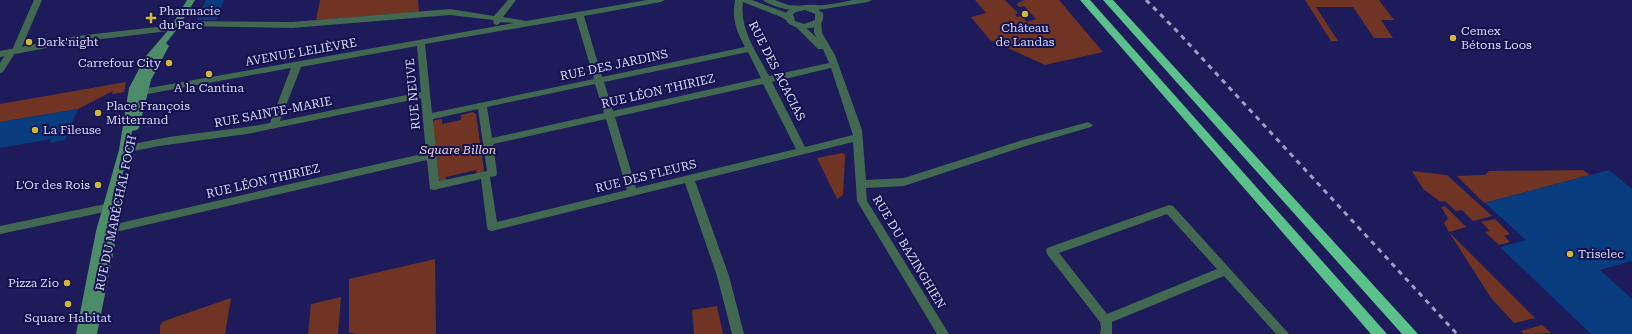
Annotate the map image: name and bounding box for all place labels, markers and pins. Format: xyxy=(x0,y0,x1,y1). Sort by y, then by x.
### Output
place label: Pharmacie du Parc xyxy=(159,4,221,32)
marker: Château de Landas xyxy=(1020,9,1030,19)
marker: Pharmacie du Parc xyxy=(146,13,156,23)
place label: Château de Landas xyxy=(995,21,1055,49)
place label: Cemex Bétons Loos xyxy=(1461,24,1532,52)
marker: Cemex Bétons Loos xyxy=(1448,33,1458,43)
place label: Dark'night xyxy=(37,35,99,49)
marker: Dark'night xyxy=(24,37,34,47)
place label: Carrefour City xyxy=(78,56,162,70)
marker: Carrefour City xyxy=(164,58,174,68)
marker: A la Cantina xyxy=(204,69,214,79)
place label: A la Cantina xyxy=(174,81,245,95)
place label: Place François Mitterrand xyxy=(106,99,190,127)
marker: Place François Mitterrand xyxy=(93,108,103,118)
place label: La Fileuse xyxy=(43,123,102,137)
marker: La Fileuse xyxy=(30,125,40,135)
place label: L'Or des Rois xyxy=(16,178,90,192)
marker: L'Or des Rois xyxy=(93,180,103,190)
place label: Triselec xyxy=(1578,247,1624,261)
marker: Triselec xyxy=(1565,249,1575,259)
place label: Pizza Zio xyxy=(8,276,59,290)
marker: Pizza Zio xyxy=(62,278,72,288)
marker: Square Habitat xyxy=(63,299,73,309)
place label: Square Habitat xyxy=(25,311,112,325)

